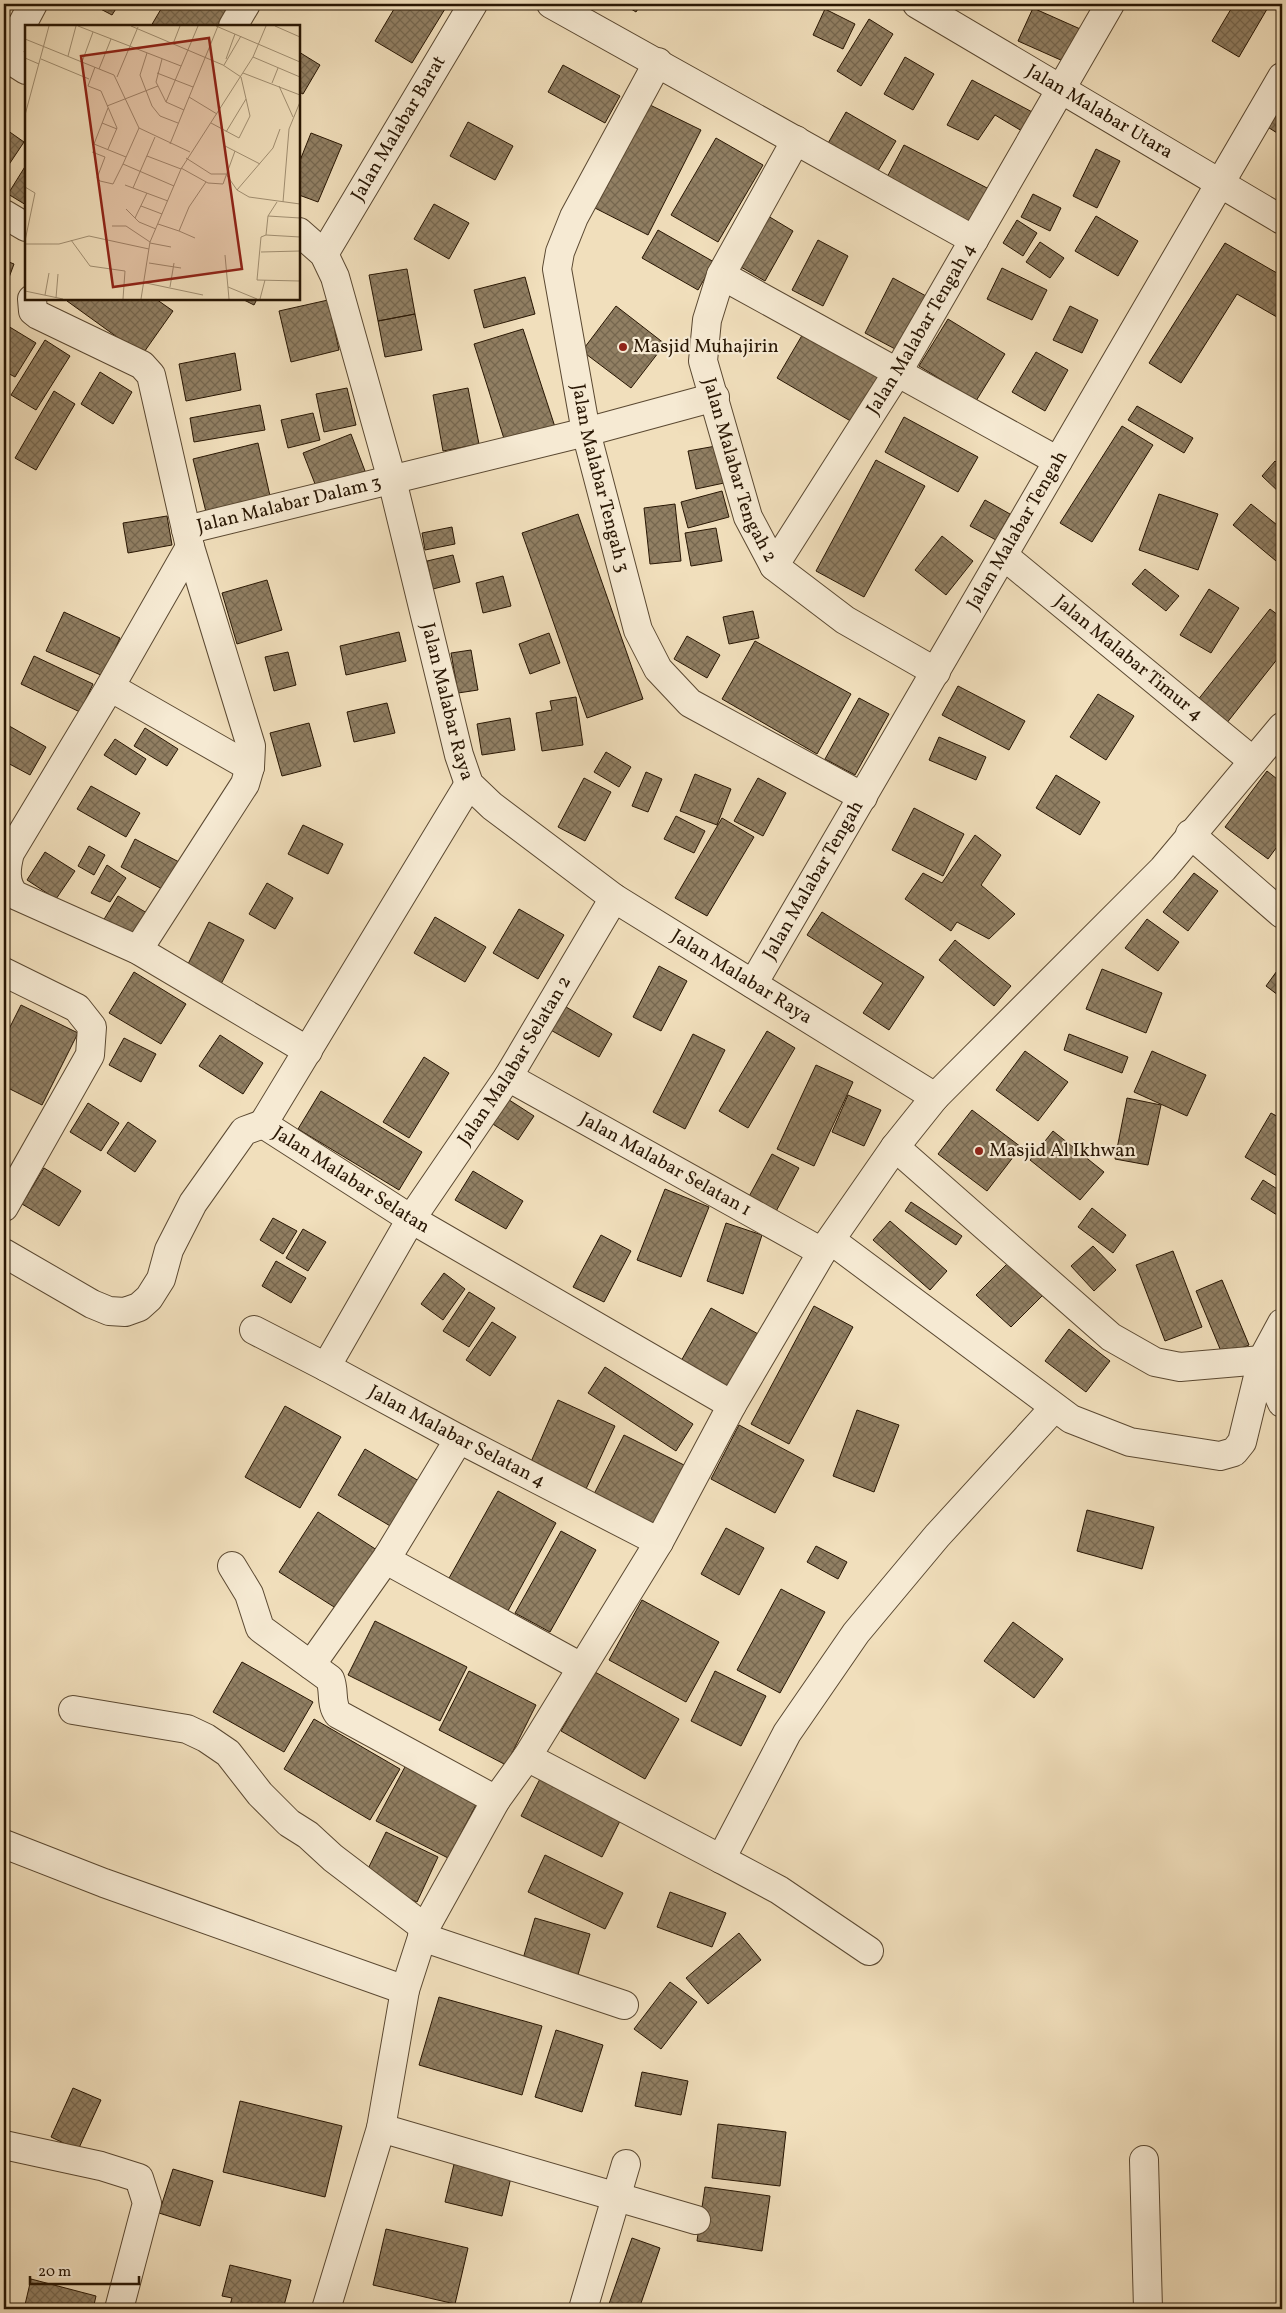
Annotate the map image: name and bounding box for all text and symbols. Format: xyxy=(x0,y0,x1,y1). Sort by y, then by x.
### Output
inset map xyxy=(25,25,300,300)
street label: Jalan Malabar Barat xyxy=(345,51,452,206)
street label: Jalan Malabar Utara xyxy=(1021,58,1178,166)
street label: Jalan Malabar Tengah 4 xyxy=(861,239,982,420)
place label: Masjid Muhajirin xyxy=(633,334,779,360)
marker: Masjid Muhajirin xyxy=(617,341,629,353)
street label: Jalan Malabar Tengah 2 xyxy=(696,375,783,567)
street label: Jalan Malabar Tengah 3 xyxy=(565,382,635,576)
street label: Jalan Malabar Tengah xyxy=(961,446,1074,615)
street label: Jalan Malabar Dalam 3 xyxy=(194,470,384,540)
street label: Jalan Malabar Timur 4 xyxy=(1048,589,1208,727)
street label: Jalan Malabar Raya xyxy=(414,620,480,784)
street label: Jalan Malabar Tengah xyxy=(757,796,870,965)
street label: Jalan Malabar Raya xyxy=(666,923,817,1031)
street label: Jalan Malabar Selatan 2 xyxy=(452,971,578,1151)
street label: Jalan Malabar Selatan 1 xyxy=(575,1106,756,1223)
street label: Jalan Malabar Selatan xyxy=(267,1120,434,1240)
place label: Masjid Al Ikhwan xyxy=(989,1138,1136,1164)
marker: Masjid Al Ikhwan xyxy=(973,1145,985,1157)
street label: Jalan Malabar Selatan 4 xyxy=(363,1379,550,1494)
scale bar xyxy=(30,2253,139,2285)
text: 20 m xyxy=(38,2262,71,2283)

